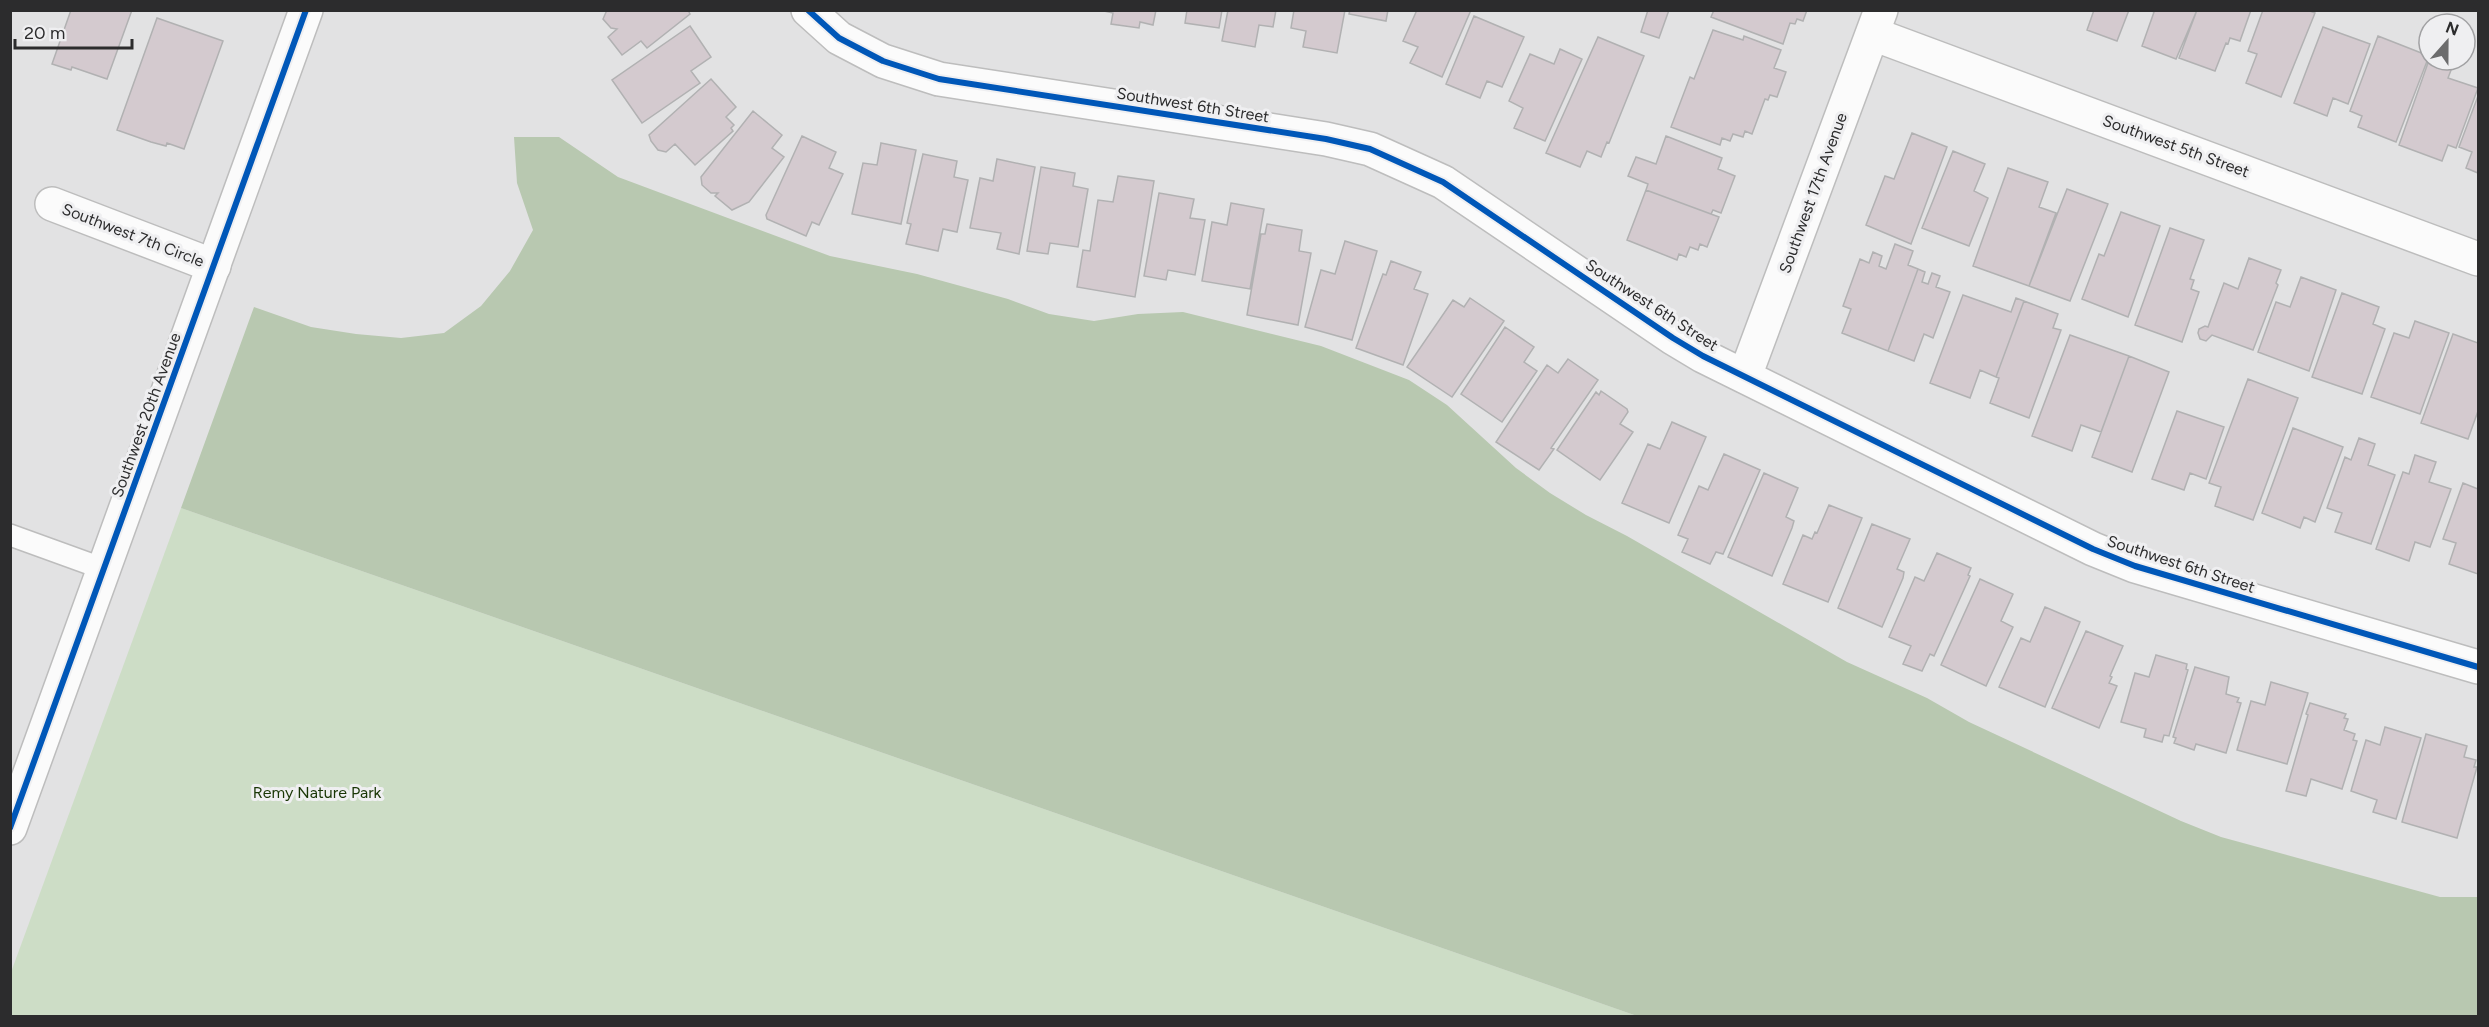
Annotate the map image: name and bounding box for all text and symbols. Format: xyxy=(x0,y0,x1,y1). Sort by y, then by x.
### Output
scale bar xyxy=(15,12,132,50)
north arrow xyxy=(2417,12,2477,72)
text: N xyxy=(2443,17,2461,40)
text: 20 m xyxy=(24,22,65,44)
street label: Southwest 6th Street xyxy=(1115,84,1271,126)
street label: Southwest 17th Avenue xyxy=(1775,110,1851,276)
street label: Southwest 5th Street xyxy=(2100,111,2252,181)
street label: Southwest 7th Circle xyxy=(59,199,207,271)
street label: Southwest 6th Street xyxy=(1582,255,1722,355)
street label: Southwest 20th Avenue xyxy=(107,330,185,500)
street label: Southwest 6th Street xyxy=(2105,531,2257,597)
park label: Remy Nature Park xyxy=(253,783,382,802)

